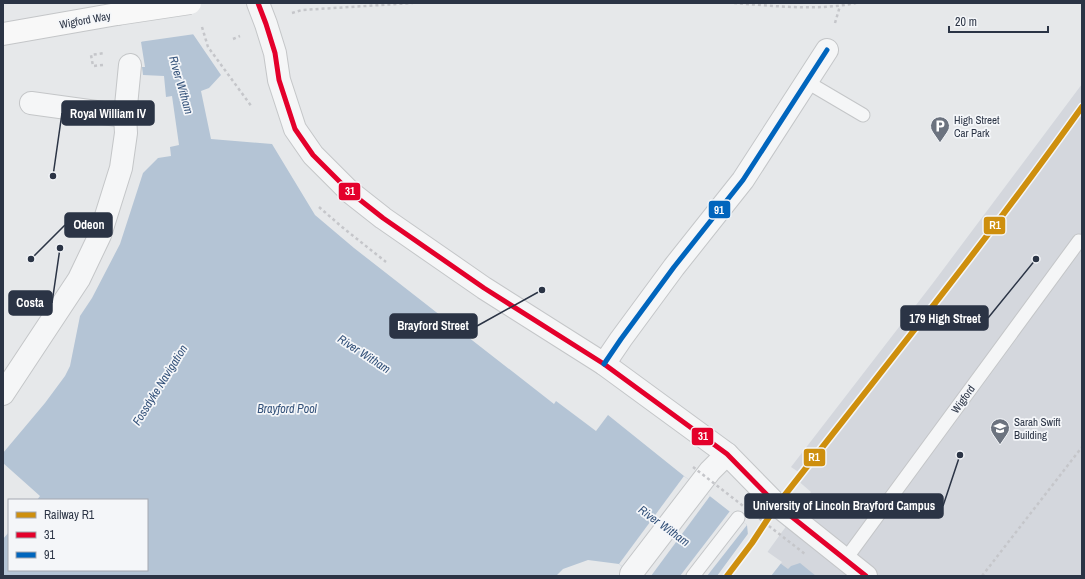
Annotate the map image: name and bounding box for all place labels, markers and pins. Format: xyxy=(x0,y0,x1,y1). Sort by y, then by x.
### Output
callout: Royal William IV xyxy=(62,101,154,125)
place label: High Street Car Park xyxy=(954,113,1000,140)
parking icon: High Street Car Park xyxy=(929,115,951,143)
callout: Odeon xyxy=(65,213,112,237)
callout: Costa xyxy=(9,291,52,315)
callout: 179 High Street xyxy=(901,306,988,330)
callout: Brayford Street xyxy=(390,314,477,338)
place label: Sarah Swift Building xyxy=(1014,415,1061,442)
school or university icon: Sarah Swift Building xyxy=(989,417,1011,445)
callout: University of Lincoln Brayford Campus xyxy=(745,494,943,518)

